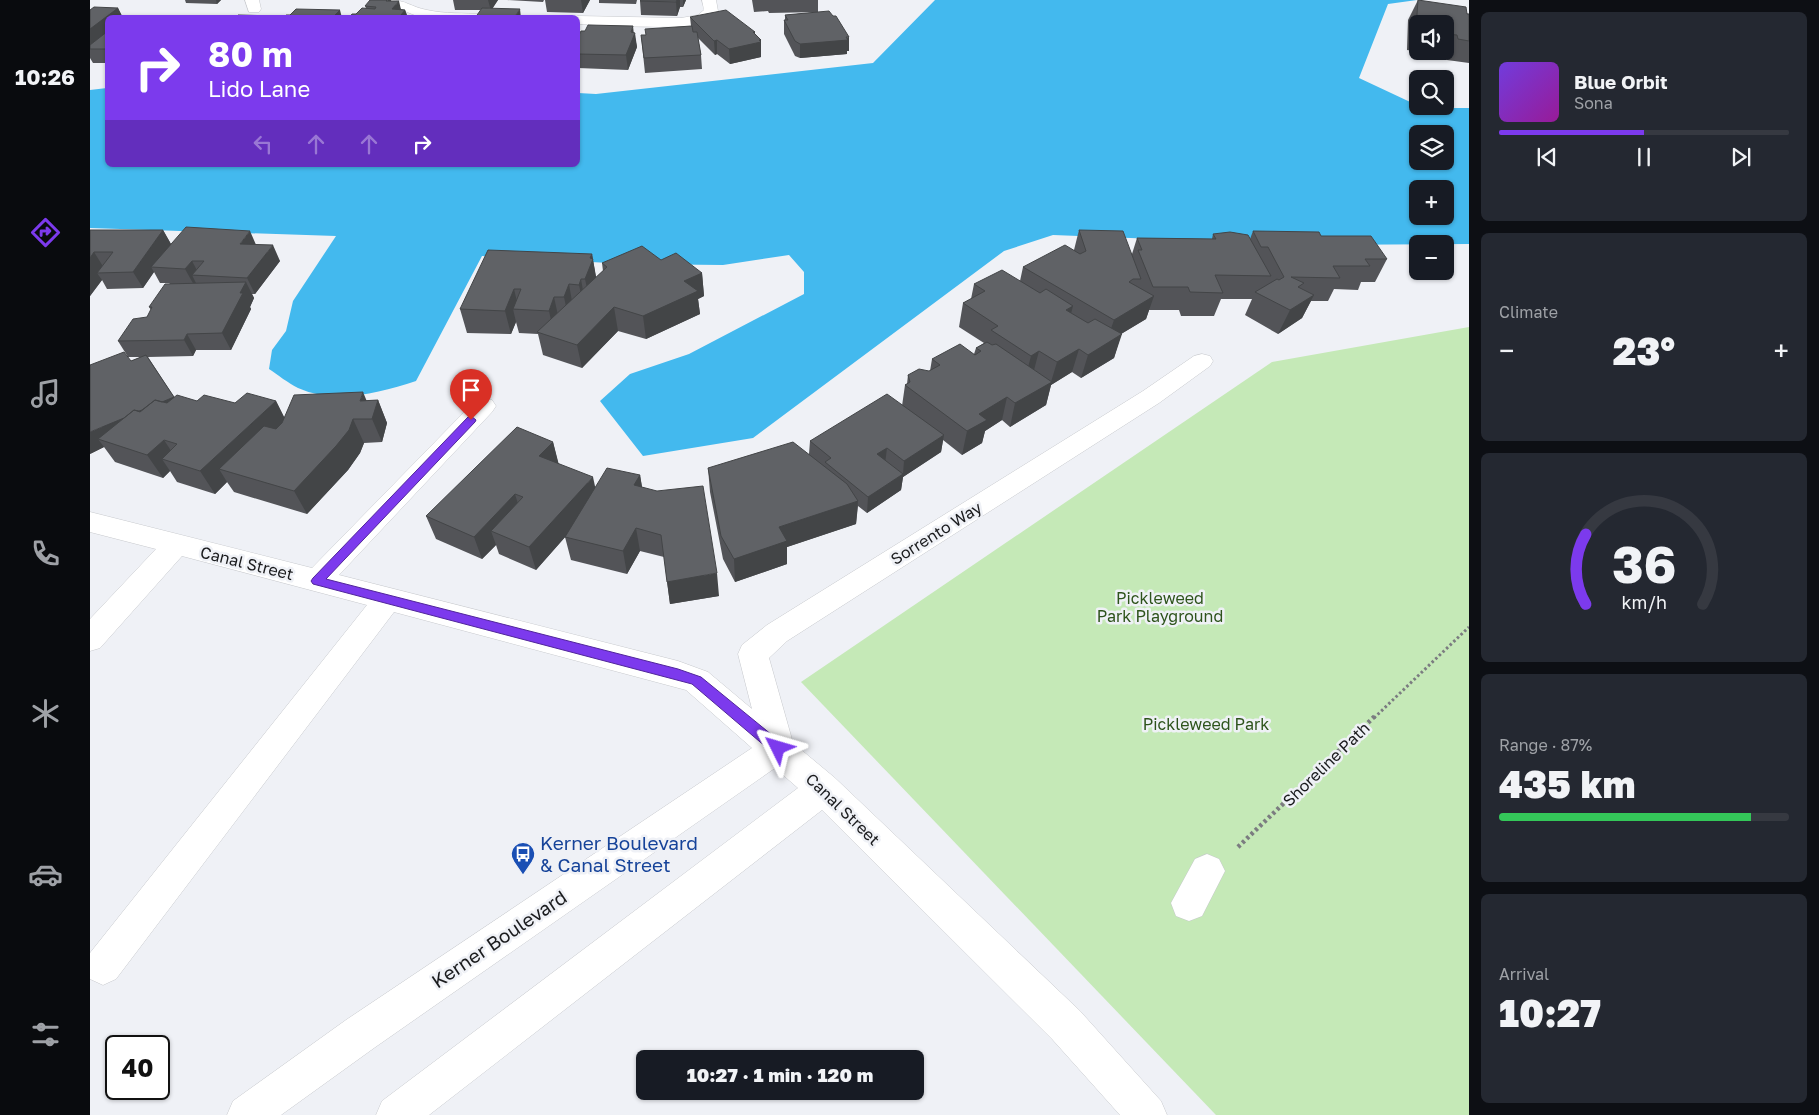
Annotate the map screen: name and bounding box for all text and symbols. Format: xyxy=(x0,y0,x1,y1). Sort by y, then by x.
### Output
map controls xyxy=(1409,15,1454,280)
button: sound xyxy=(1409,15,1454,60)
text: 80 m xyxy=(208,33,293,75)
icon: right xyxy=(125,35,190,100)
text: 10:26 xyxy=(15,63,75,90)
button: search xyxy=(1409,70,1454,115)
text: Blue Orbit xyxy=(1574,70,1668,93)
text: Lido Lane xyxy=(208,75,310,102)
text: Sona xyxy=(1574,93,1613,113)
button: layers xyxy=(1409,125,1454,170)
icon: left xyxy=(249,130,277,158)
icon: ahead xyxy=(302,130,330,158)
icon: ahead xyxy=(355,130,383,158)
icon: right xyxy=(408,130,436,158)
icon: previous xyxy=(1533,143,1561,171)
icon: pause xyxy=(1630,143,1658,171)
icon: next xyxy=(1727,143,1755,171)
button: + xyxy=(1409,180,1454,225)
icon: directions xyxy=(28,215,63,250)
button: − xyxy=(1409,235,1454,280)
text: Climate xyxy=(1499,302,1558,322)
text: 23° xyxy=(1613,328,1675,373)
text: − xyxy=(1499,334,1514,367)
text: + xyxy=(1774,334,1789,367)
pin xyxy=(450,369,492,420)
icon: music xyxy=(28,376,63,411)
icon: arrive xyxy=(457,376,485,404)
street label: Sorrento Way xyxy=(887,497,985,569)
text: 36 xyxy=(1612,532,1676,594)
icon: phone xyxy=(28,536,63,571)
street label: Canal Street xyxy=(198,542,296,584)
park label: Pickleweed Park Playground xyxy=(1097,588,1223,626)
text: km/h xyxy=(1621,591,1667,613)
icon: climate xyxy=(28,696,63,731)
park label: Pickleweed Park xyxy=(1143,714,1269,734)
street label: Shoreline Path xyxy=(1278,718,1374,810)
position arrow xyxy=(751,721,803,773)
text: Range · 87% xyxy=(1499,735,1592,755)
text: 435 km xyxy=(1499,761,1636,806)
street label: Canal Street xyxy=(802,769,884,849)
place label: Kerner Boulevard & Canal Street xyxy=(540,831,698,876)
bus stop icon: Kerner Boulevard & Canal Street xyxy=(510,841,536,875)
icon: car xyxy=(28,857,63,892)
street label: Kerner Boulevard xyxy=(427,885,571,992)
text: Arrival xyxy=(1499,964,1549,984)
text: 10:27 xyxy=(1499,990,1601,1035)
icon: filters xyxy=(28,1017,63,1052)
speed limit sign: 40 xyxy=(105,1035,170,1100)
text: 10:27 · 1 min · 120 m xyxy=(687,1063,873,1086)

